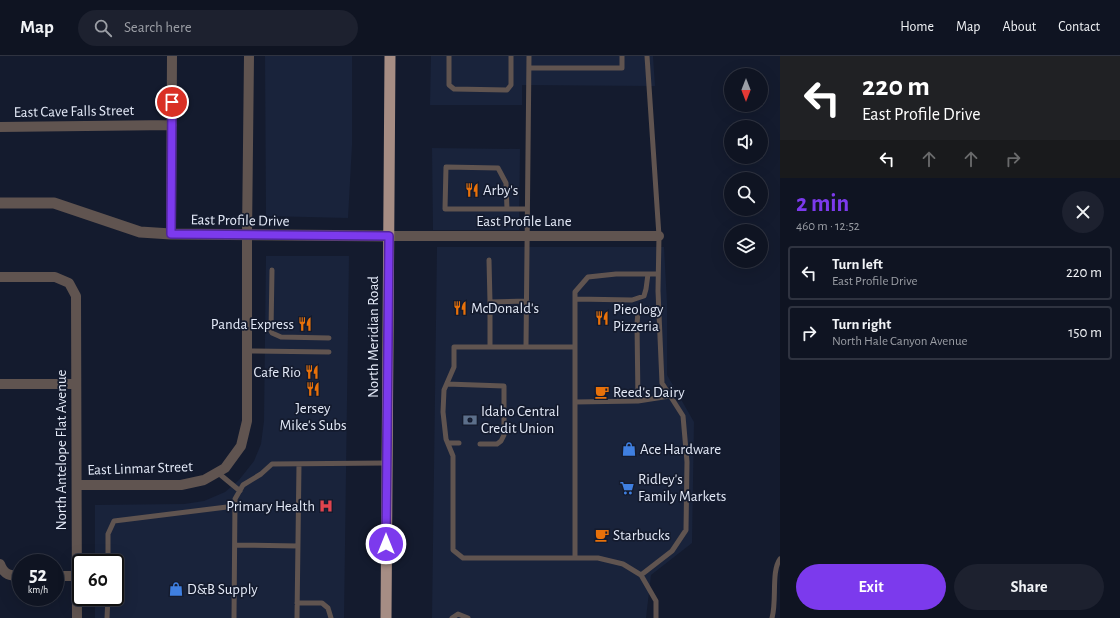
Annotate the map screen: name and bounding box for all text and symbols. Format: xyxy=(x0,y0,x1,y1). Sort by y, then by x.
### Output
search box xyxy=(78,10,358,46)
icon: search xyxy=(92,17,114,39)
text: Map xyxy=(20,18,54,37)
text: Search here xyxy=(124,20,192,35)
text: Home xyxy=(900,20,934,34)
text: Map xyxy=(956,20,980,34)
text: About xyxy=(1002,20,1036,34)
text: Contact xyxy=(1058,20,1100,34)
north arrow xyxy=(724,68,768,112)
map controls xyxy=(724,68,768,268)
icon: left xyxy=(796,72,848,124)
text: 220 m xyxy=(862,73,930,101)
pin xyxy=(155,85,189,119)
icon: arrive xyxy=(161,91,183,113)
street label: East Cave Falls Street xyxy=(14,103,135,120)
text: East Profile Drive xyxy=(862,106,981,124)
button: sound xyxy=(724,120,768,164)
icon: left xyxy=(876,148,898,170)
icon: ahead xyxy=(918,148,940,170)
icon: ahead xyxy=(960,148,982,170)
icon: right xyxy=(1002,148,1024,170)
button: search xyxy=(724,172,768,216)
restaurant icon: Arby's xyxy=(464,182,480,198)
place label: Arby's xyxy=(483,183,518,198)
button: close xyxy=(1062,191,1104,233)
text: 2 min xyxy=(796,192,849,216)
street label: East Profile Drive xyxy=(190,212,290,229)
street label: East Profile Lane xyxy=(476,214,572,229)
text: 460 m · 12:52 xyxy=(796,220,860,233)
button: layers xyxy=(724,224,768,268)
text: Turn left xyxy=(832,257,883,272)
icon: left xyxy=(798,262,820,284)
text: 220 m xyxy=(1066,265,1102,280)
text: East Profile Drive xyxy=(832,275,918,288)
street label: North Meridian Road xyxy=(366,276,381,398)
restaurant icon: McDonald's xyxy=(452,300,468,316)
place label: McDonald's xyxy=(471,301,539,316)
place label: Pieology Pizzeria xyxy=(613,302,664,334)
restaurant icon: Pieology Pizzeria xyxy=(594,310,610,326)
restaurant icon: Panda Express xyxy=(297,316,313,332)
place label: Panda Express xyxy=(211,317,294,332)
text: Turn right xyxy=(832,317,891,332)
icon: right xyxy=(798,322,820,344)
text: 150 m xyxy=(1068,325,1102,340)
text: North Hale Canyon Avenue xyxy=(832,335,968,348)
restaurant icon: Cafe Rio xyxy=(304,364,320,380)
place label: Cafe Rio xyxy=(253,365,301,380)
street label: North Antelope Flat Avenue xyxy=(54,369,69,531)
restaurant icon: Jersey Mike's Subs xyxy=(305,381,321,397)
cafe icon: Reed's Dairy xyxy=(594,384,610,400)
place label: Reed's Dairy xyxy=(613,385,685,400)
place label: Jersey Mike's Subs xyxy=(279,401,347,433)
place label: Idaho Central Credit Union xyxy=(481,404,559,436)
bank icon: Idaho Central Credit Union xyxy=(462,412,478,428)
shop icon: Ace Hardware xyxy=(621,441,637,457)
place label: Ace Hardware xyxy=(640,442,721,457)
street label: East Linmar Street xyxy=(87,459,193,478)
place label: Ridley's Family Markets xyxy=(638,472,726,504)
supermarket icon: Ridley's Family Markets xyxy=(619,480,635,496)
hospital icon: Primary Health xyxy=(318,498,334,514)
place label: Primary Health xyxy=(226,499,315,514)
position arrow xyxy=(365,523,407,565)
cafe icon: Starbucks xyxy=(594,527,610,543)
place label: Starbucks xyxy=(613,528,670,543)
speed limit sign: 60 xyxy=(72,554,124,606)
button: Exit xyxy=(796,564,946,610)
button: Share xyxy=(954,564,1104,610)
text: 52 xyxy=(29,565,47,585)
shop icon: D&B Supply xyxy=(168,581,184,597)
place label: D&B Supply xyxy=(187,582,258,597)
text: km/h xyxy=(28,585,48,595)

